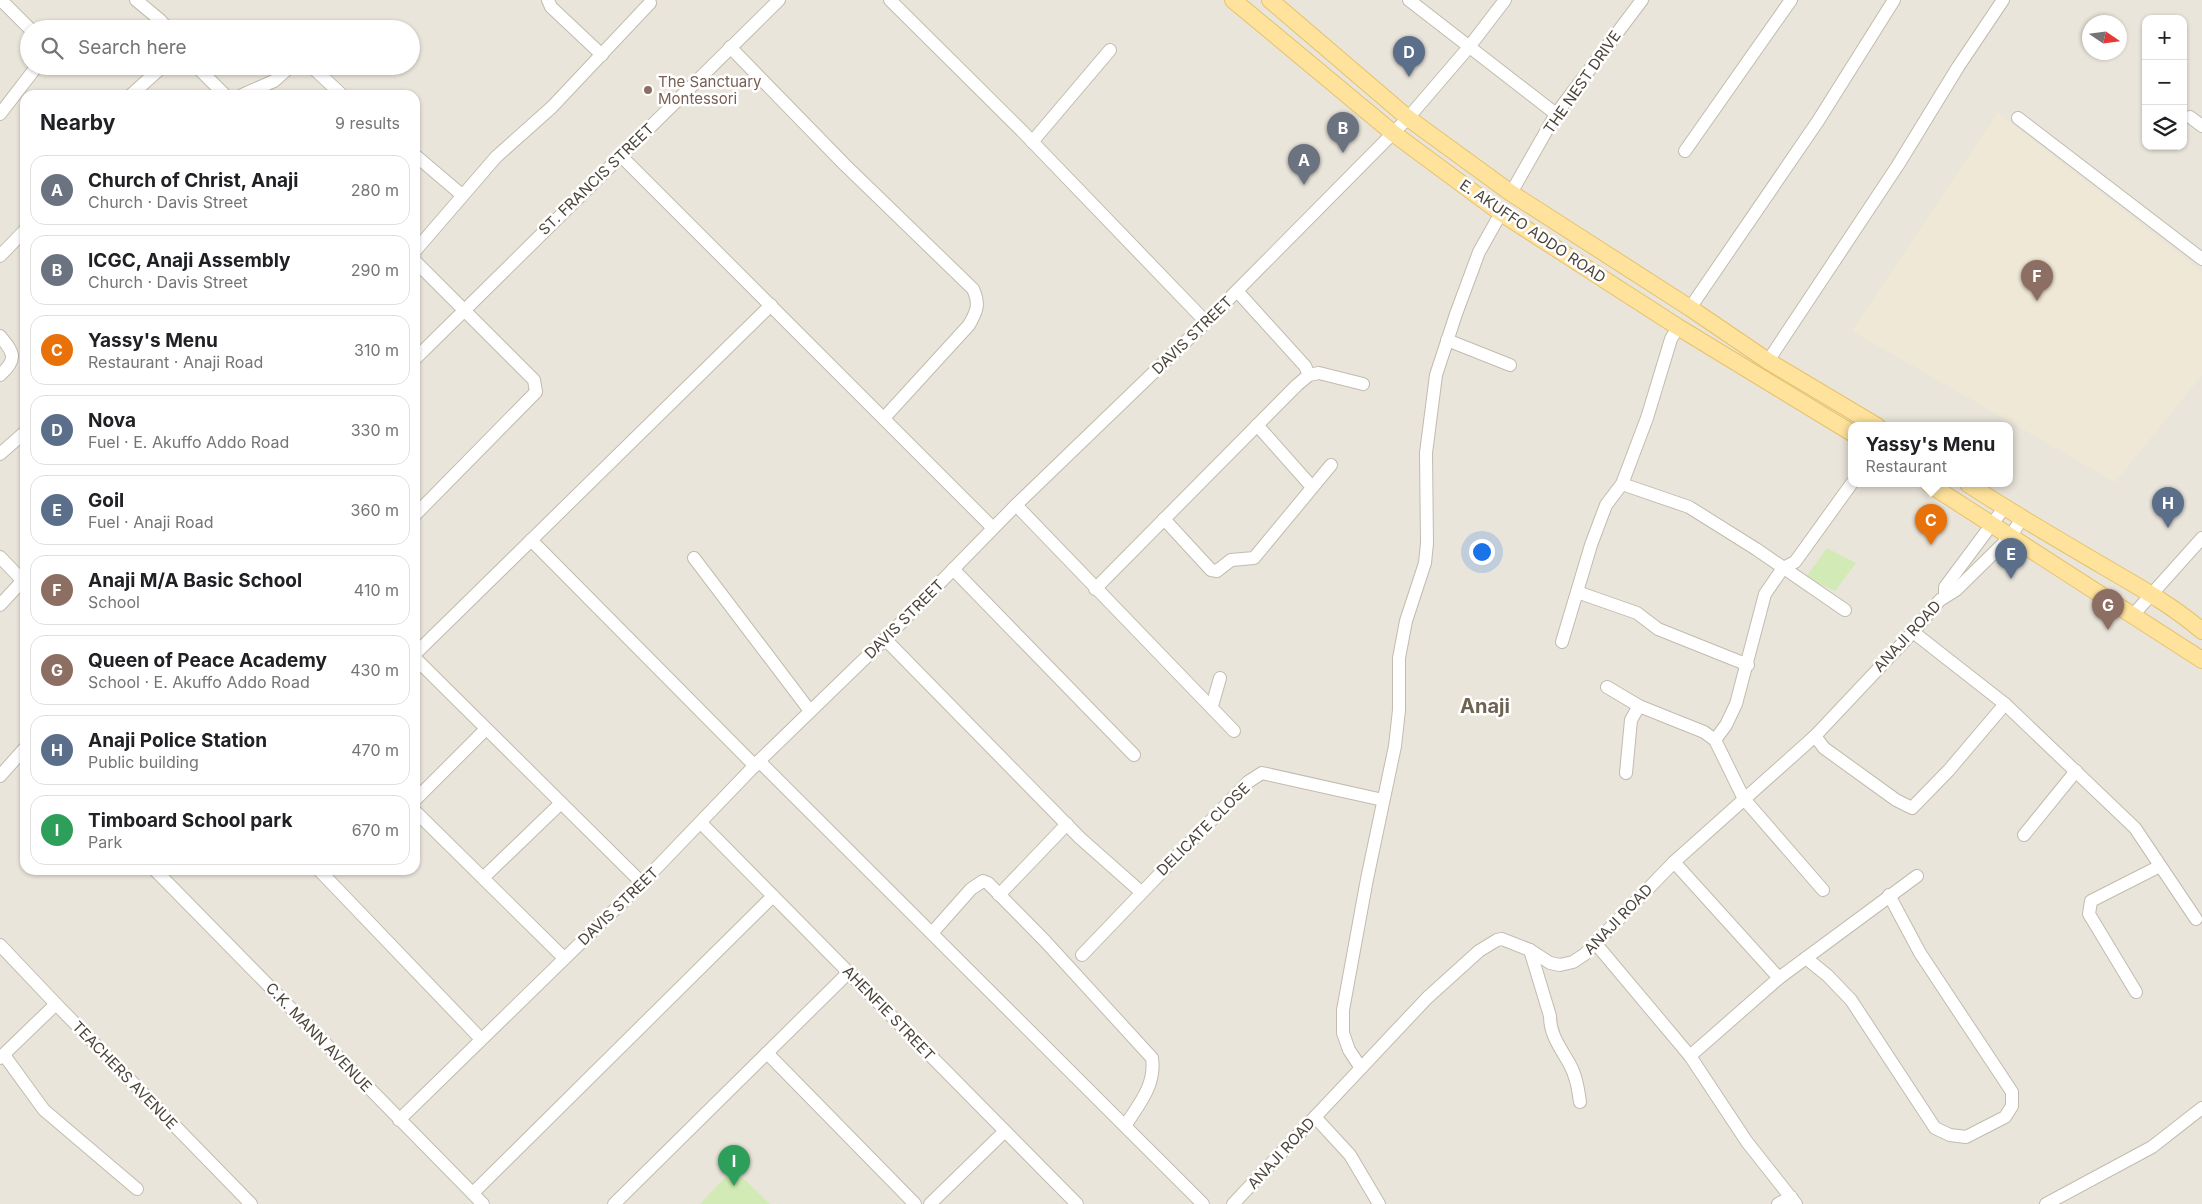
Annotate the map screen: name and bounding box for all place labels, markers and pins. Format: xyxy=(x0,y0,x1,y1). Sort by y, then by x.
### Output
pin: D xyxy=(1393,36,1425,77)
place label: The Sanctuary Montessori xyxy=(658,72,762,108)
marker: The Sanctuary Montessori xyxy=(642,84,654,96)
pin: B xyxy=(1327,112,1359,153)
pin: A xyxy=(1288,144,1320,185)
pin: F xyxy=(2021,260,2053,301)
pin: H xyxy=(2152,487,2184,528)
pin: C xyxy=(1915,504,1947,545)
pin: E xyxy=(1995,538,2027,579)
pin: G xyxy=(2092,589,2124,630)
pin: I xyxy=(718,1145,750,1186)

